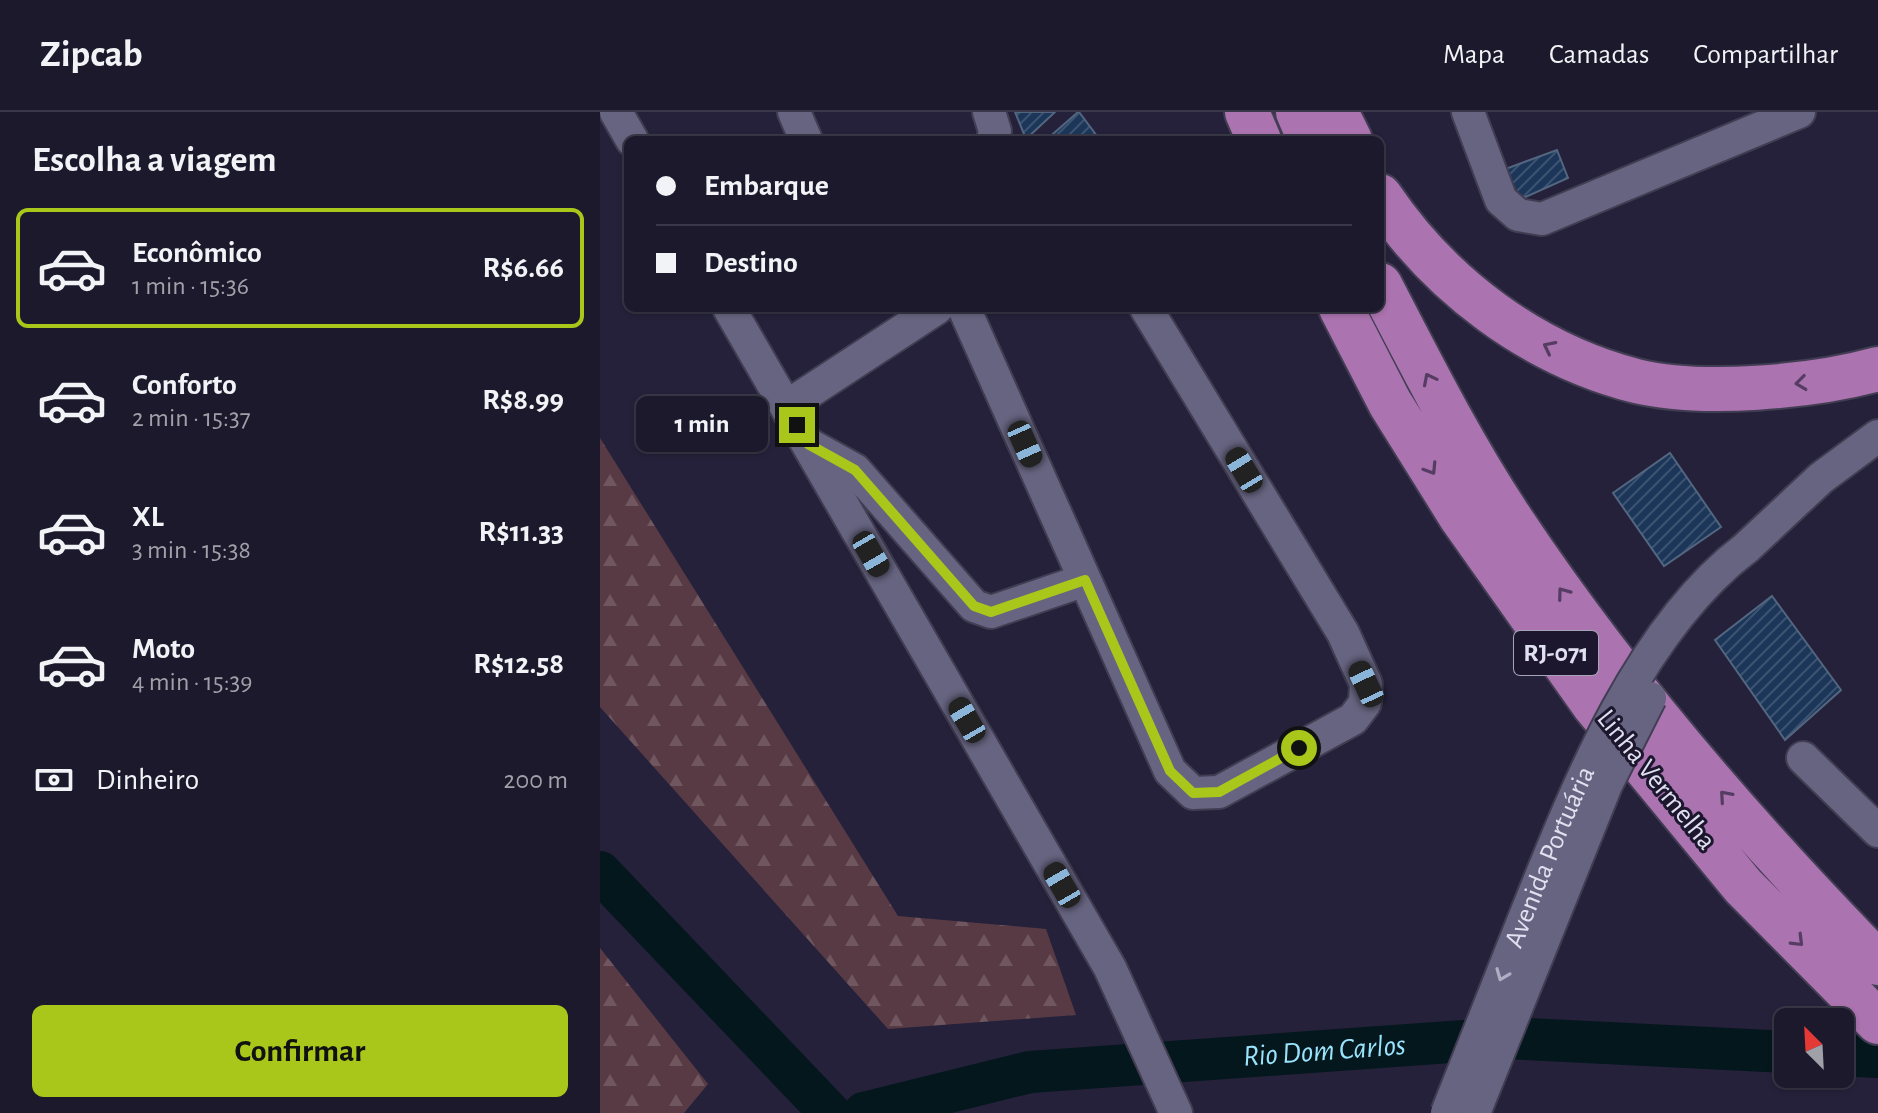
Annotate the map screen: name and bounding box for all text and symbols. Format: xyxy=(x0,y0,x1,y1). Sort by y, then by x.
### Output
text: Zipcab xyxy=(40,36,143,74)
text: Mapa xyxy=(1443,41,1505,69)
text: Camadas xyxy=(1549,41,1649,69)
text: Compartilhar xyxy=(1693,41,1838,69)
text: Escolha a viagem xyxy=(32,142,277,178)
text: Embarque xyxy=(704,171,829,201)
icon: car xyxy=(36,232,108,304)
text: Econômico xyxy=(132,238,262,268)
text: Destino xyxy=(704,248,798,278)
text: R$6.66 xyxy=(482,253,564,283)
text: 1 min · 15:36 xyxy=(132,273,249,299)
one-way arrow xyxy=(1542,341,1557,356)
icon: car xyxy=(36,364,108,436)
text: Conforto xyxy=(132,370,237,400)
one-way arrow xyxy=(1423,372,1438,387)
one-way arrow xyxy=(1794,375,1807,392)
text: R$8.99 xyxy=(482,385,564,415)
callout: 1 min xyxy=(637,397,769,453)
text: 2 min · 15:37 xyxy=(132,405,250,431)
route end xyxy=(779,407,815,443)
text: 1 min xyxy=(675,411,729,437)
car xyxy=(1004,417,1046,471)
car xyxy=(1221,443,1267,497)
one-way arrow xyxy=(1422,460,1437,475)
icon: car xyxy=(36,496,108,568)
text: XL xyxy=(132,502,164,532)
text: R$11.33 xyxy=(478,517,564,547)
car xyxy=(849,527,893,581)
text: 3 min · 15:38 xyxy=(132,537,251,563)
one-way arrow xyxy=(1559,587,1573,601)
icon: car xyxy=(36,628,108,700)
road number: RJ-071 xyxy=(1514,631,1598,675)
text: Moto xyxy=(132,634,195,664)
text: R$12.58 xyxy=(473,649,564,679)
car xyxy=(1345,657,1387,711)
text: 4 min · 15:39 xyxy=(132,669,253,695)
car xyxy=(945,693,989,747)
street label: Linha Vermelha xyxy=(1591,705,1721,855)
route start xyxy=(1281,730,1317,766)
icon: cash xyxy=(32,758,76,802)
street label: Avenida Portuária xyxy=(1500,762,1601,952)
text: Dinheiro xyxy=(96,765,199,795)
text: 200 m xyxy=(504,767,568,793)
one-way arrow xyxy=(1721,790,1735,805)
car xyxy=(1040,858,1084,912)
one-way arrow xyxy=(1789,932,1803,947)
one-way arrow xyxy=(1495,967,1512,981)
button: Confirmar xyxy=(32,1005,568,1097)
north arrow xyxy=(1774,1008,1854,1088)
map controls xyxy=(1774,1008,1854,1088)
water label: Rio Dom Carlos xyxy=(1242,1030,1407,1072)

